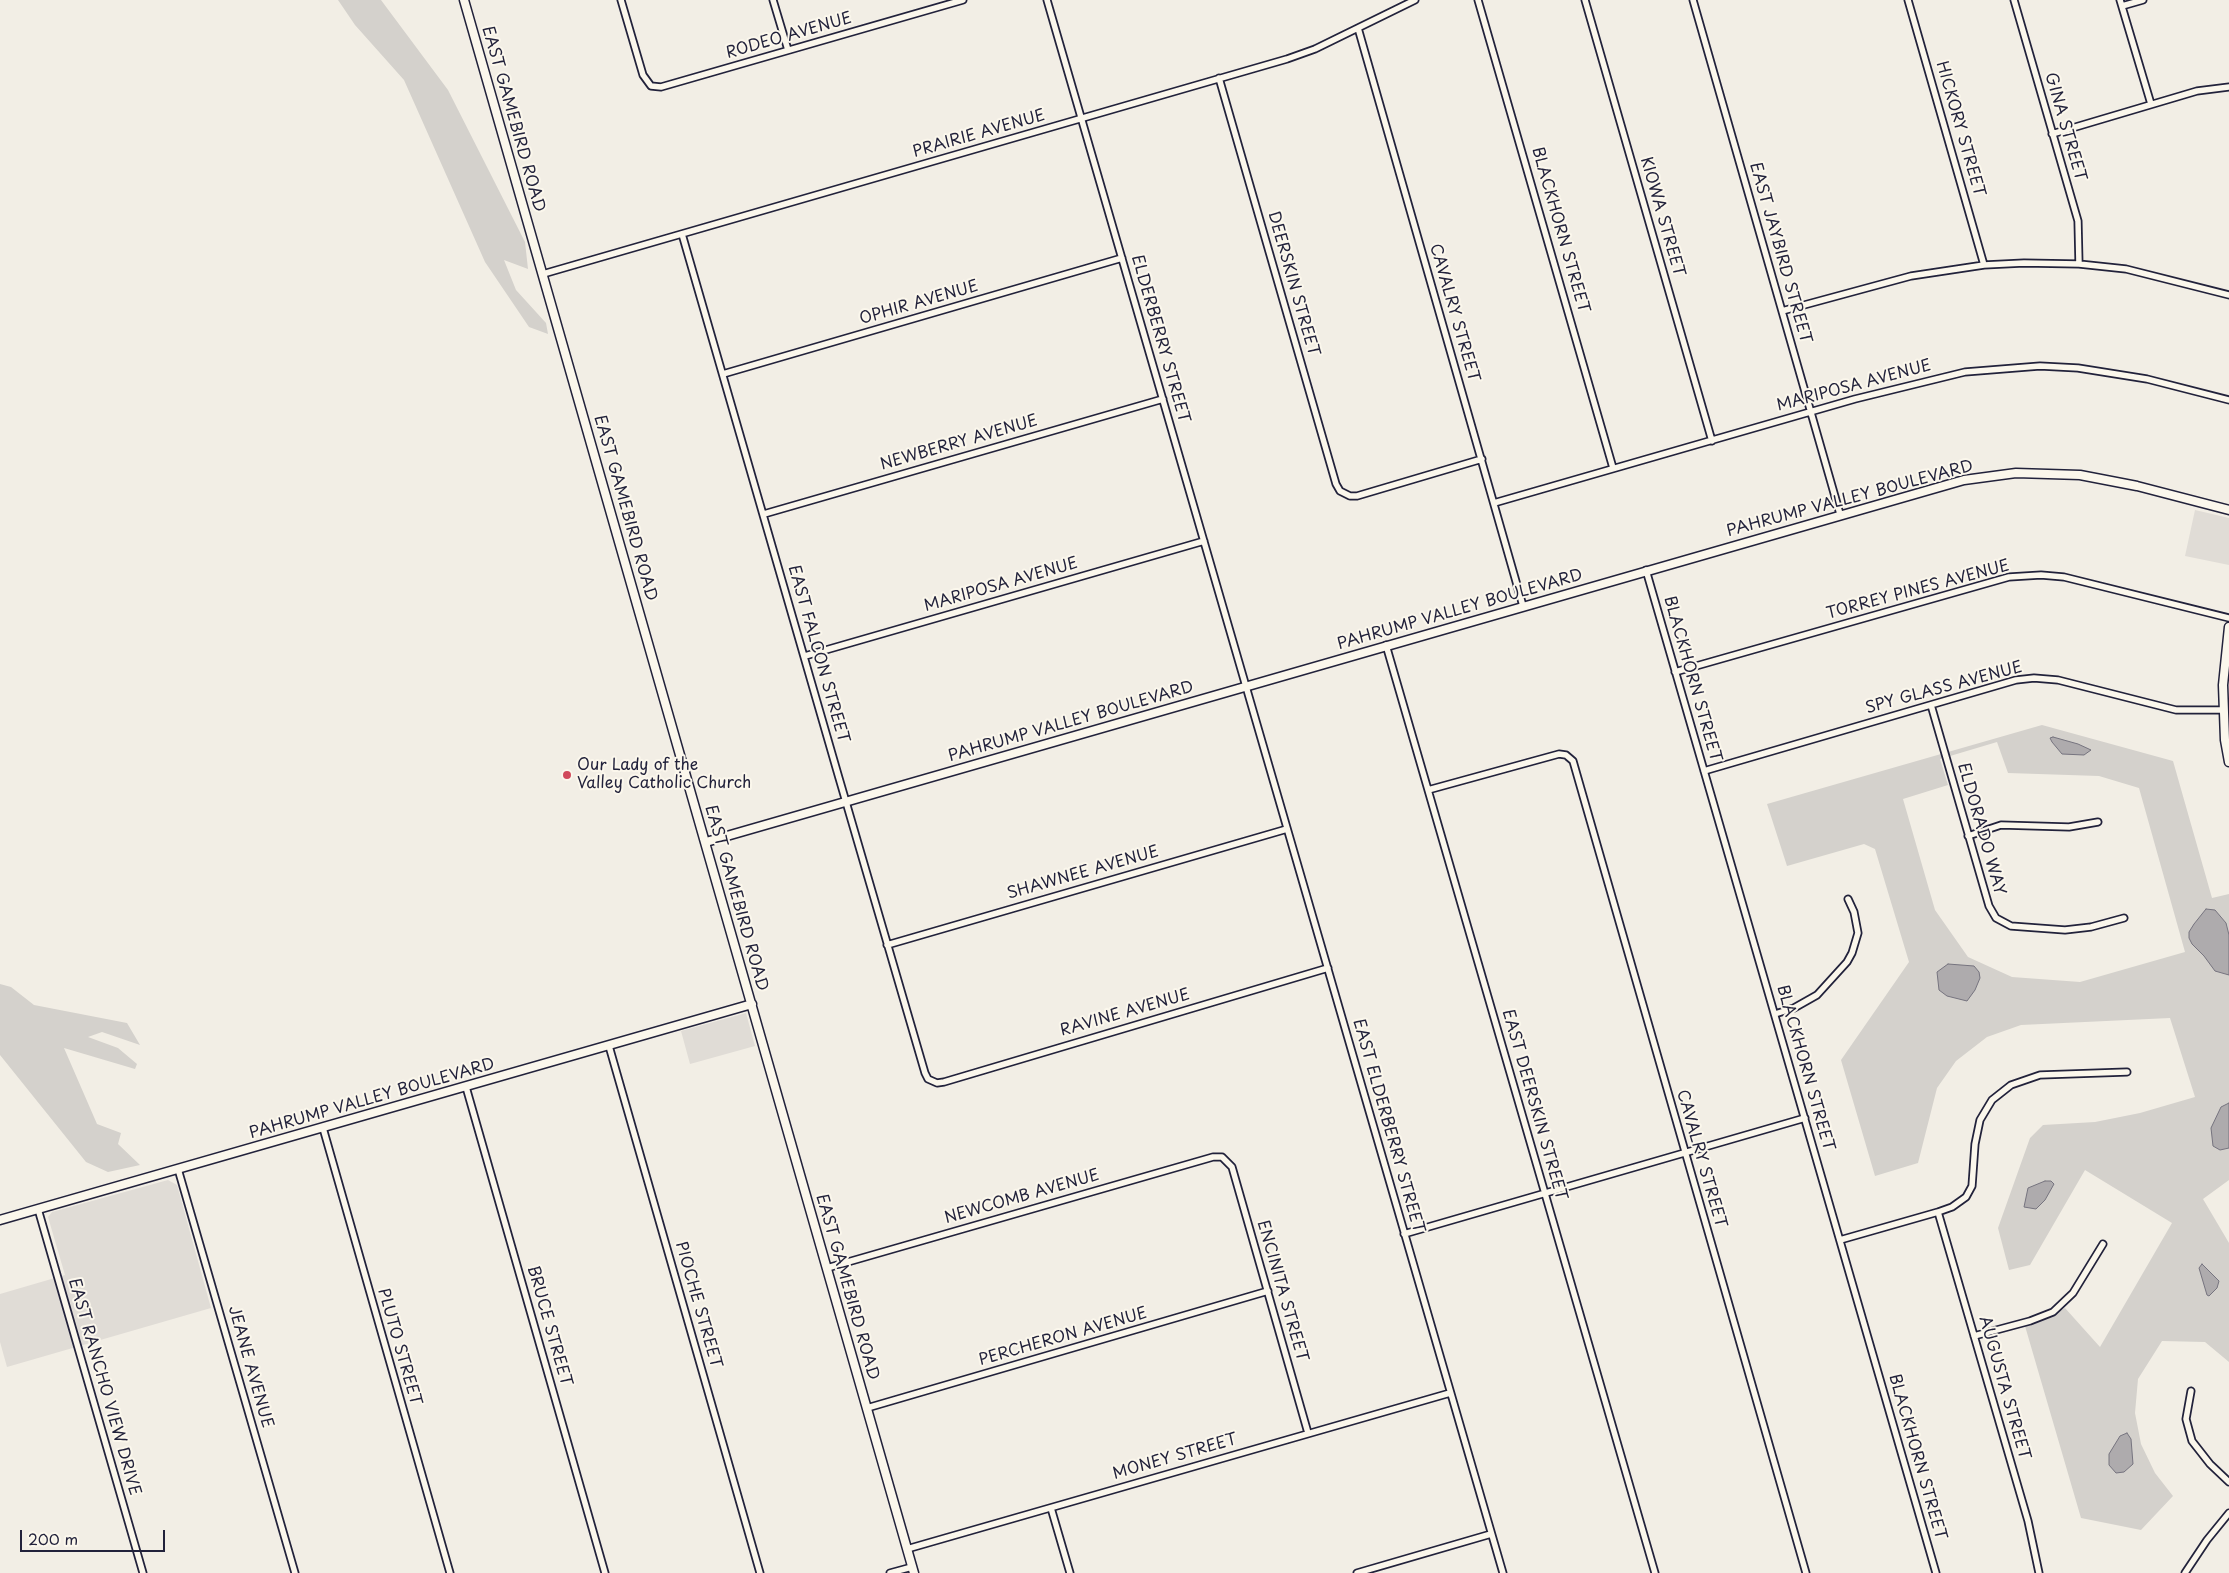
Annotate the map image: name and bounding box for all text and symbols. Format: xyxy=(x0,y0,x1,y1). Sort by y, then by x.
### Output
street label: RODEO AVENUE xyxy=(724,9,854,63)
street label: EAST GAMEBIRD ROAD xyxy=(477,24,549,214)
street label: HICKORY STREET xyxy=(1932,59,1988,199)
street label: GINA STREET xyxy=(2040,70,2090,184)
street label: PRAIRIE AVENUE xyxy=(911,106,1047,162)
street label: BLACKHORN STREET xyxy=(1527,145,1593,315)
street label: KIOWA STREET xyxy=(1636,155,1688,279)
street label: EAST JAYBIRD STREET xyxy=(1745,160,1815,346)
street label: DEERSKIN STREET xyxy=(1263,209,1323,359)
street label: CAVALRY STREET xyxy=(1425,242,1483,384)
street label: ELDERBERRY STREET xyxy=(1127,253,1193,425)
street label: OPHIR AVENUE xyxy=(857,277,981,329)
street label: MARIPOSA AVENUE xyxy=(1775,356,1933,416)
street label: NEWBERRY AVENUE xyxy=(878,411,1040,475)
street label: EAST GAMEBIRD ROAD xyxy=(589,413,661,603)
street label: PAHRUMP VALLEY BOULEVARD xyxy=(1725,457,1975,541)
street label: MARIPOSA AVENUE xyxy=(922,554,1080,616)
street label: TORREY PINES AVENUE xyxy=(1824,556,2012,624)
street label: EAST FALCON STREET xyxy=(783,563,853,745)
street label: PAHRUMP VALLEY BOULEVARD xyxy=(1335,566,1585,654)
street label: BLACKHORN STREET xyxy=(1659,594,1725,764)
street label: SPY GLASS AVENUE xyxy=(1864,658,2024,718)
street label: PAHRUMP VALLEY BOULEVARD xyxy=(946,678,1196,766)
place label: Our Lady of the Valley Catholic Church xyxy=(577,756,751,794)
street label: ELDORADO WAY xyxy=(1953,761,2009,897)
marker: Our Lady of the Valley Catholic Church xyxy=(561,769,573,781)
street label: EAST GAMEBIRD ROAD xyxy=(700,803,772,993)
street label: SHAWNEE AVENUE xyxy=(1005,842,1161,904)
street label: BLACKHORN STREET xyxy=(1772,983,1838,1153)
street label: RAVINE AVENUE xyxy=(1058,985,1192,1041)
street label: EAST DEERSKIN STREET xyxy=(1497,1007,1571,1203)
street label: EAST ELDERBERRY STREET xyxy=(1348,1017,1428,1235)
street label: PAHRUMP VALLEY BOULEVARD xyxy=(247,1055,497,1143)
street label: CAVALRY STREET xyxy=(1672,1088,1730,1230)
street label: NEWCOMB AVENUE xyxy=(942,1166,1102,1228)
street label: EAST GAMEBIRD ROAD xyxy=(811,1192,883,1382)
street label: ENCINITA STREET xyxy=(1253,1218,1311,1364)
street label: PIOCHE STREET xyxy=(671,1239,725,1371)
street label: BRUCE STREET xyxy=(523,1264,575,1388)
street label: EAST RANCHO VIEW DRIVE xyxy=(64,1276,144,1498)
street label: PLUTO STREET xyxy=(373,1286,425,1408)
street label: JEANE AVENUE xyxy=(223,1304,277,1430)
street label: PERCHERON AVENUE xyxy=(977,1304,1149,1370)
street label: AUGUSTA STREET xyxy=(1974,1314,2034,1462)
street label: BLACKHORN STREET xyxy=(1884,1372,1950,1542)
street label: MONEY STREET xyxy=(1111,1430,1239,1484)
scale bar xyxy=(22,1520,168,1552)
text: 200 m xyxy=(28,1527,78,1550)

